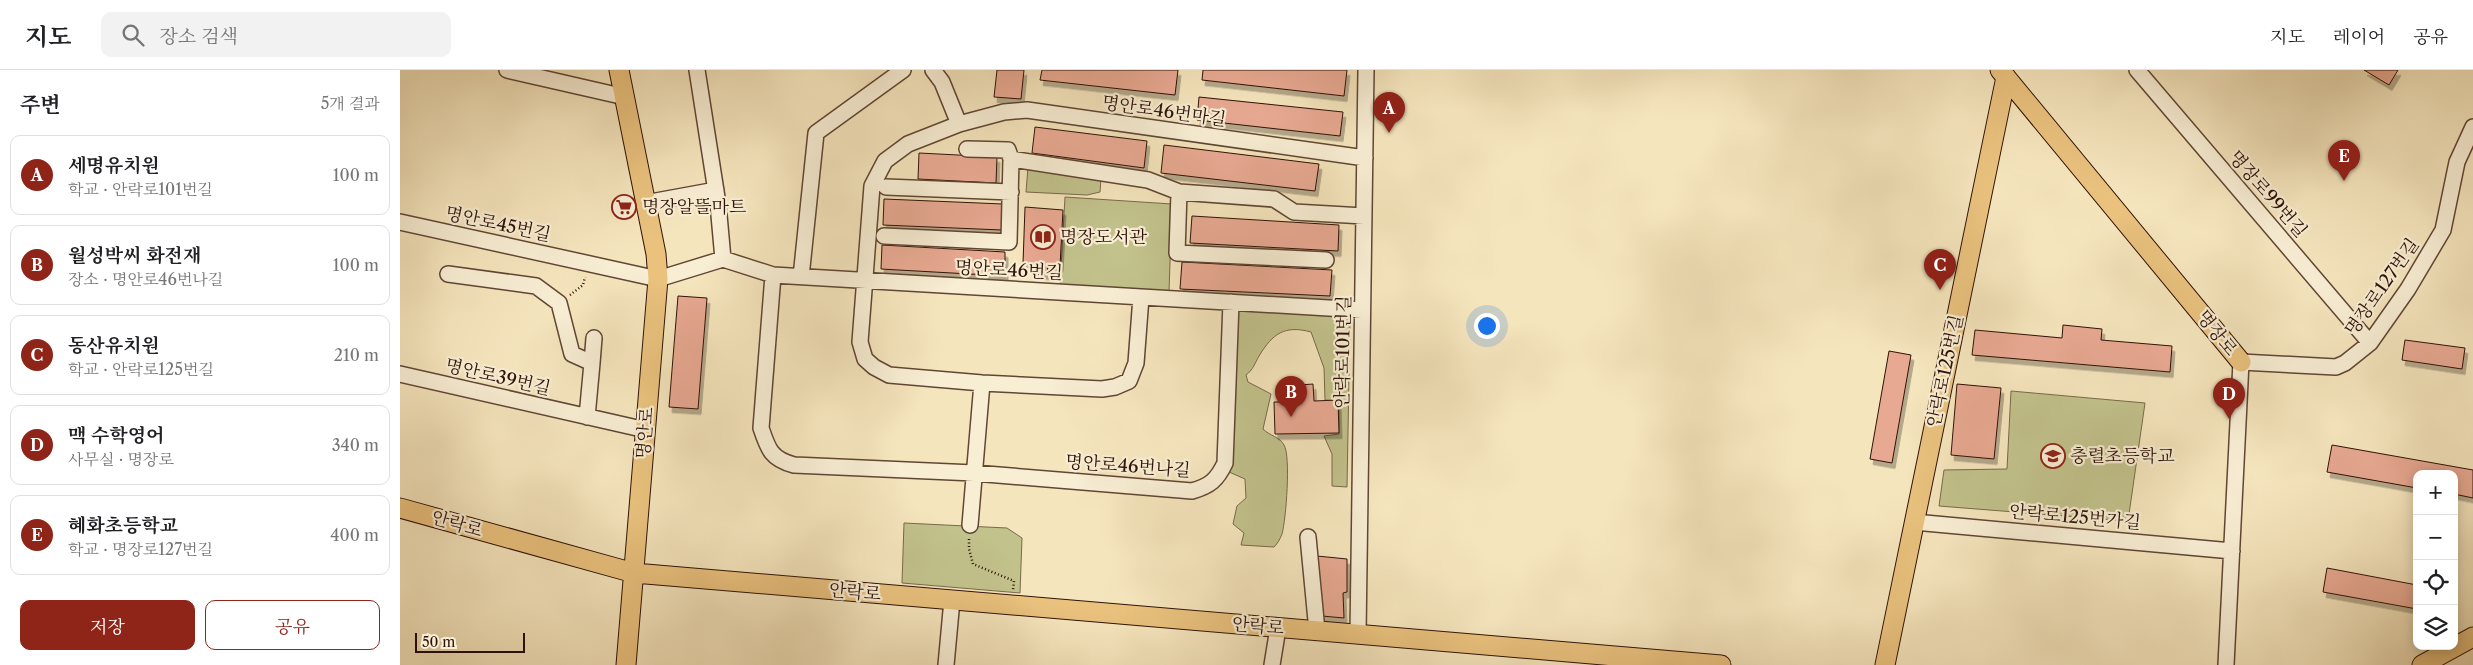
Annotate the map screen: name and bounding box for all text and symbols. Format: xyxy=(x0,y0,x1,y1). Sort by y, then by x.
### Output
search box xyxy=(101,12,451,57)
icon: search xyxy=(119,21,147,49)
text: 지도 xyxy=(25,22,71,51)
text: 장소 검색 xyxy=(159,25,238,48)
text: 지도 xyxy=(2270,26,2305,48)
text: 레이어 xyxy=(2333,26,2385,48)
text: 공유 xyxy=(2413,26,2448,48)
street label: 명안로46번마길 xyxy=(1100,91,1228,131)
text: 주변 xyxy=(20,92,61,117)
pin: A xyxy=(1373,92,1405,133)
text: 5개 결과 xyxy=(321,93,380,113)
pin: E xyxy=(2328,140,2360,181)
street label: 명장로99번길 xyxy=(2224,146,2312,242)
text: 세명유치원 xyxy=(68,154,160,177)
text: A xyxy=(31,165,43,185)
text: 100 m xyxy=(333,165,379,185)
text: 학교 · 안락로101번길 xyxy=(68,179,213,199)
supermarket icon: 명장알뜰마트 xyxy=(611,194,637,220)
place label: 명장알뜰마트 xyxy=(642,196,747,218)
street label: 명안로45번길 xyxy=(443,202,553,246)
library icon: 명장도서관 xyxy=(1030,224,1056,250)
place label: 명장도서관 xyxy=(1060,226,1148,248)
street label: 명장로127번길 xyxy=(2340,234,2424,340)
text: 월성박씨 화전재 xyxy=(68,244,201,267)
pin: C xyxy=(1924,249,1956,290)
text: B xyxy=(31,255,43,275)
text: 100 m xyxy=(333,255,379,275)
street label: 명안로46번길 xyxy=(955,256,1063,284)
text: 장소 · 명안로46번나길 xyxy=(68,269,223,289)
street label: 안락로101번길 xyxy=(1331,295,1355,409)
street label: 명장로 xyxy=(2192,306,2242,360)
your location xyxy=(1474,313,1500,339)
street label: 안락로125번길 xyxy=(1922,313,1968,429)
text: 동산유치원 xyxy=(68,334,160,357)
text: C xyxy=(31,345,43,365)
text: 210 m xyxy=(334,345,379,365)
street label: 명안로39번길 xyxy=(443,354,553,400)
text: 학교 · 안락로125번길 xyxy=(68,359,214,379)
pin: B xyxy=(1275,376,1307,417)
pin: D xyxy=(2213,378,2245,419)
street label: 명안로 xyxy=(632,406,658,460)
text: 맥 수학영어 xyxy=(68,424,165,447)
text: D xyxy=(30,435,44,455)
text: 340 m xyxy=(332,435,379,455)
school or university icon: 충렬초등학교 xyxy=(2040,443,2066,469)
place label: 충렬초등학교 xyxy=(2070,445,2175,467)
text: 사무실 · 명장로 xyxy=(68,449,174,469)
street label: 명안로46번나길 xyxy=(1065,451,1191,481)
map controls xyxy=(2413,470,2458,650)
button: + xyxy=(2413,470,2458,515)
street label: 안락로125번가길 xyxy=(2008,500,2142,534)
street label: 안락로 xyxy=(429,506,485,542)
text: 혜화초등학교 xyxy=(68,514,178,537)
button: − xyxy=(2413,515,2458,560)
text: E xyxy=(31,525,43,545)
text: 400 m xyxy=(330,525,379,545)
text: 학교 · 명장로127번길 xyxy=(68,539,213,559)
button: locate xyxy=(2413,560,2458,605)
street label: 안락로 xyxy=(828,579,882,605)
button: 저장 xyxy=(20,600,195,650)
button: 공유 xyxy=(205,600,380,650)
button: layers xyxy=(2413,605,2458,650)
street label: 안락로 xyxy=(1231,613,1285,639)
scale bar xyxy=(415,630,525,653)
text: 50 m xyxy=(422,633,455,651)

